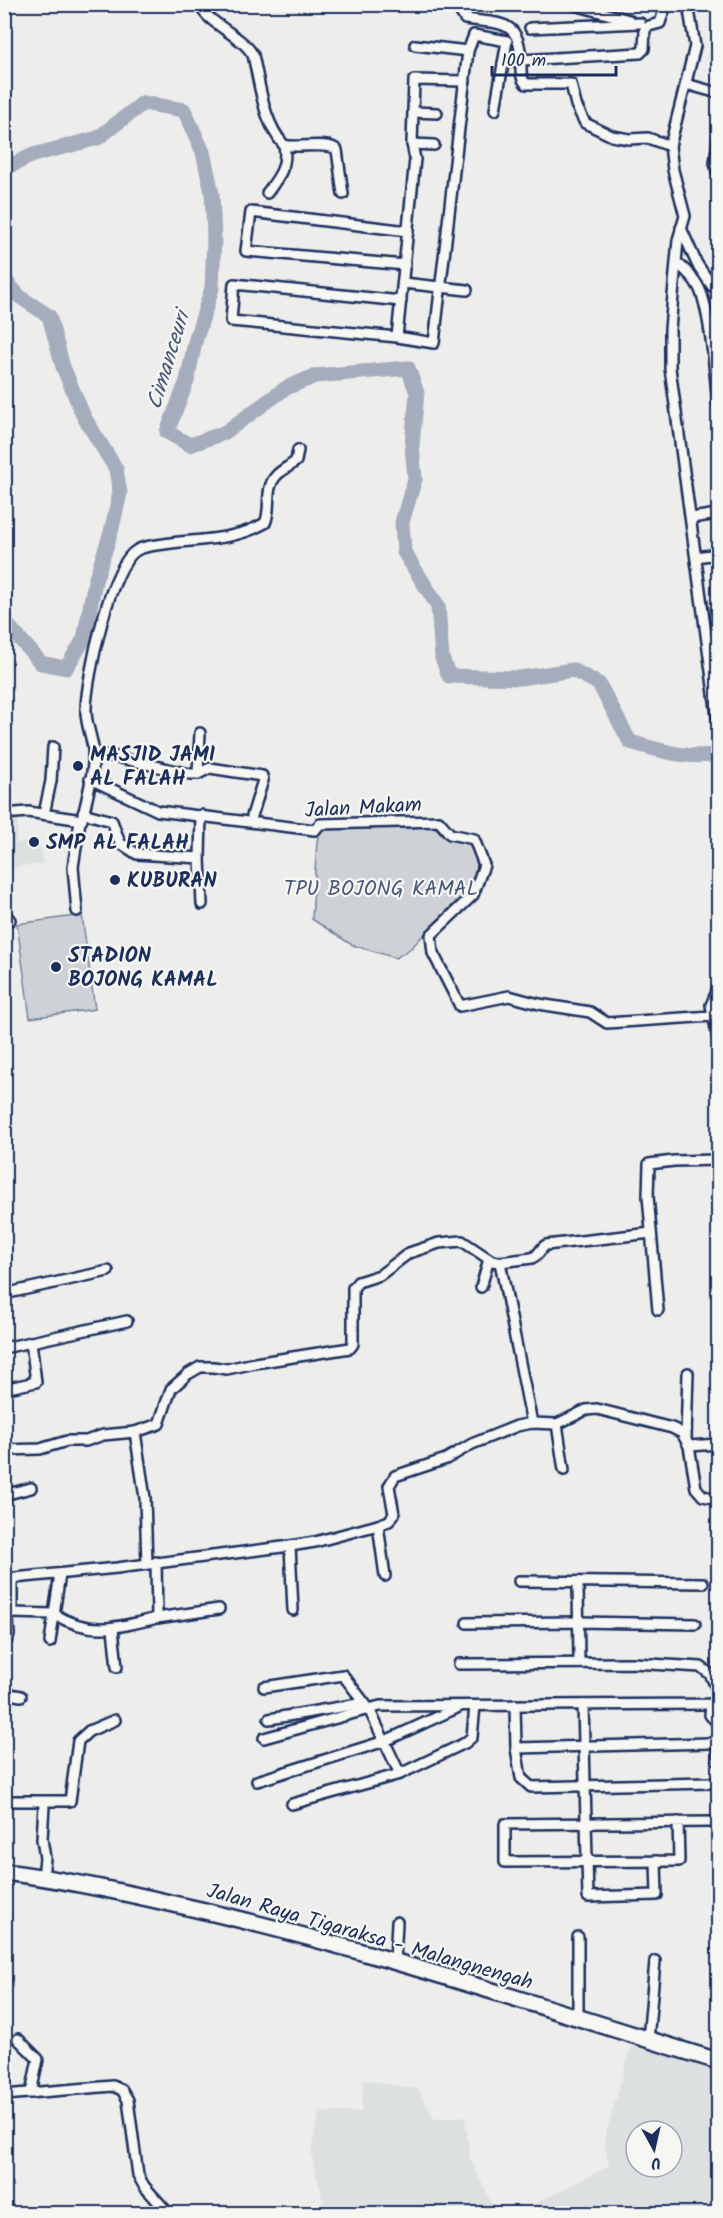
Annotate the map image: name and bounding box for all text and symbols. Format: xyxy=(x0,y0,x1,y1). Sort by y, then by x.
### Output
scale bar xyxy=(492,39,616,77)
text: 100 m xyxy=(501,47,546,76)
water label: Cimanceuri xyxy=(138,303,202,414)
place label: MASJID JAMI AL FALAH xyxy=(90,739,215,796)
marker: MASJID JAMI AL FALAH xyxy=(71,759,85,773)
street label: Jalan Makam xyxy=(304,789,422,828)
place label: SMP AL FALAH xyxy=(46,827,189,860)
marker: SMP AL FALAH xyxy=(27,835,41,849)
place label: KUBURAN xyxy=(127,865,218,898)
marker: KUBURAN xyxy=(108,873,122,887)
park label: TPU BOJONG KAMAL xyxy=(284,873,478,906)
place label: STADION BOJONG KAMAL xyxy=(68,940,218,997)
marker: STADION BOJONG KAMAL xyxy=(49,960,63,974)
street label: Jalan Raya Tigaraksa - Malangnengah xyxy=(203,1875,537,2000)
north arrow xyxy=(624,2119,684,2179)
text: U xyxy=(649,2149,662,2175)

